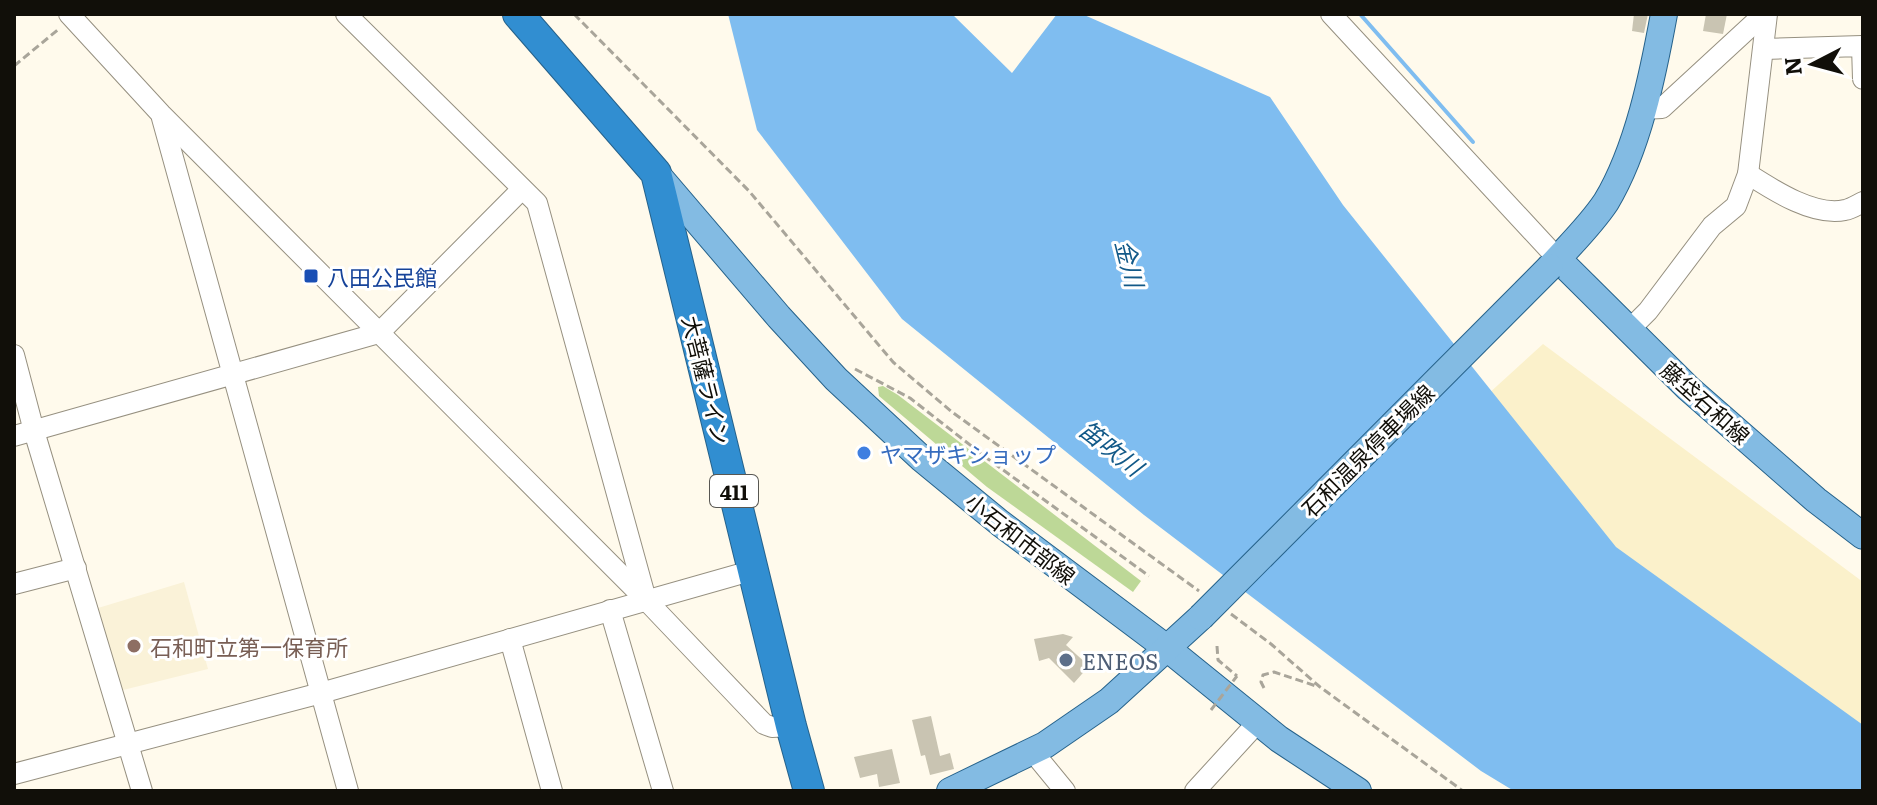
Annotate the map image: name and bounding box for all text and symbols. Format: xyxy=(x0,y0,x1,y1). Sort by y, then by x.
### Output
north arrow xyxy=(1773,24,1853,104)
text: N xyxy=(1774,55,1809,77)
water label: 金川 xyxy=(1108,235,1155,293)
place label: 八田公民館 xyxy=(327,260,437,293)
marker: 八田公民館 xyxy=(302,267,320,285)
street label: 大菩薩ライン xyxy=(675,312,739,448)
street label: 藤垈石和線 xyxy=(1654,353,1758,451)
street label: 石和温泉停車場線 xyxy=(1293,376,1441,524)
water label: 笛吹川 xyxy=(1073,411,1154,485)
place label: ヤマザキショップ xyxy=(880,437,1056,470)
marker: ヤマザキショップ xyxy=(855,444,873,462)
road number: 411 xyxy=(710,475,758,507)
street label: 小石和市部線 xyxy=(959,484,1083,592)
place label: 石和町立第一保育所 xyxy=(150,630,348,663)
marker: 石和町立第一保育所 xyxy=(125,637,143,655)
place label: ENEOS xyxy=(1082,644,1158,677)
marker: ENEOS xyxy=(1057,651,1075,669)

